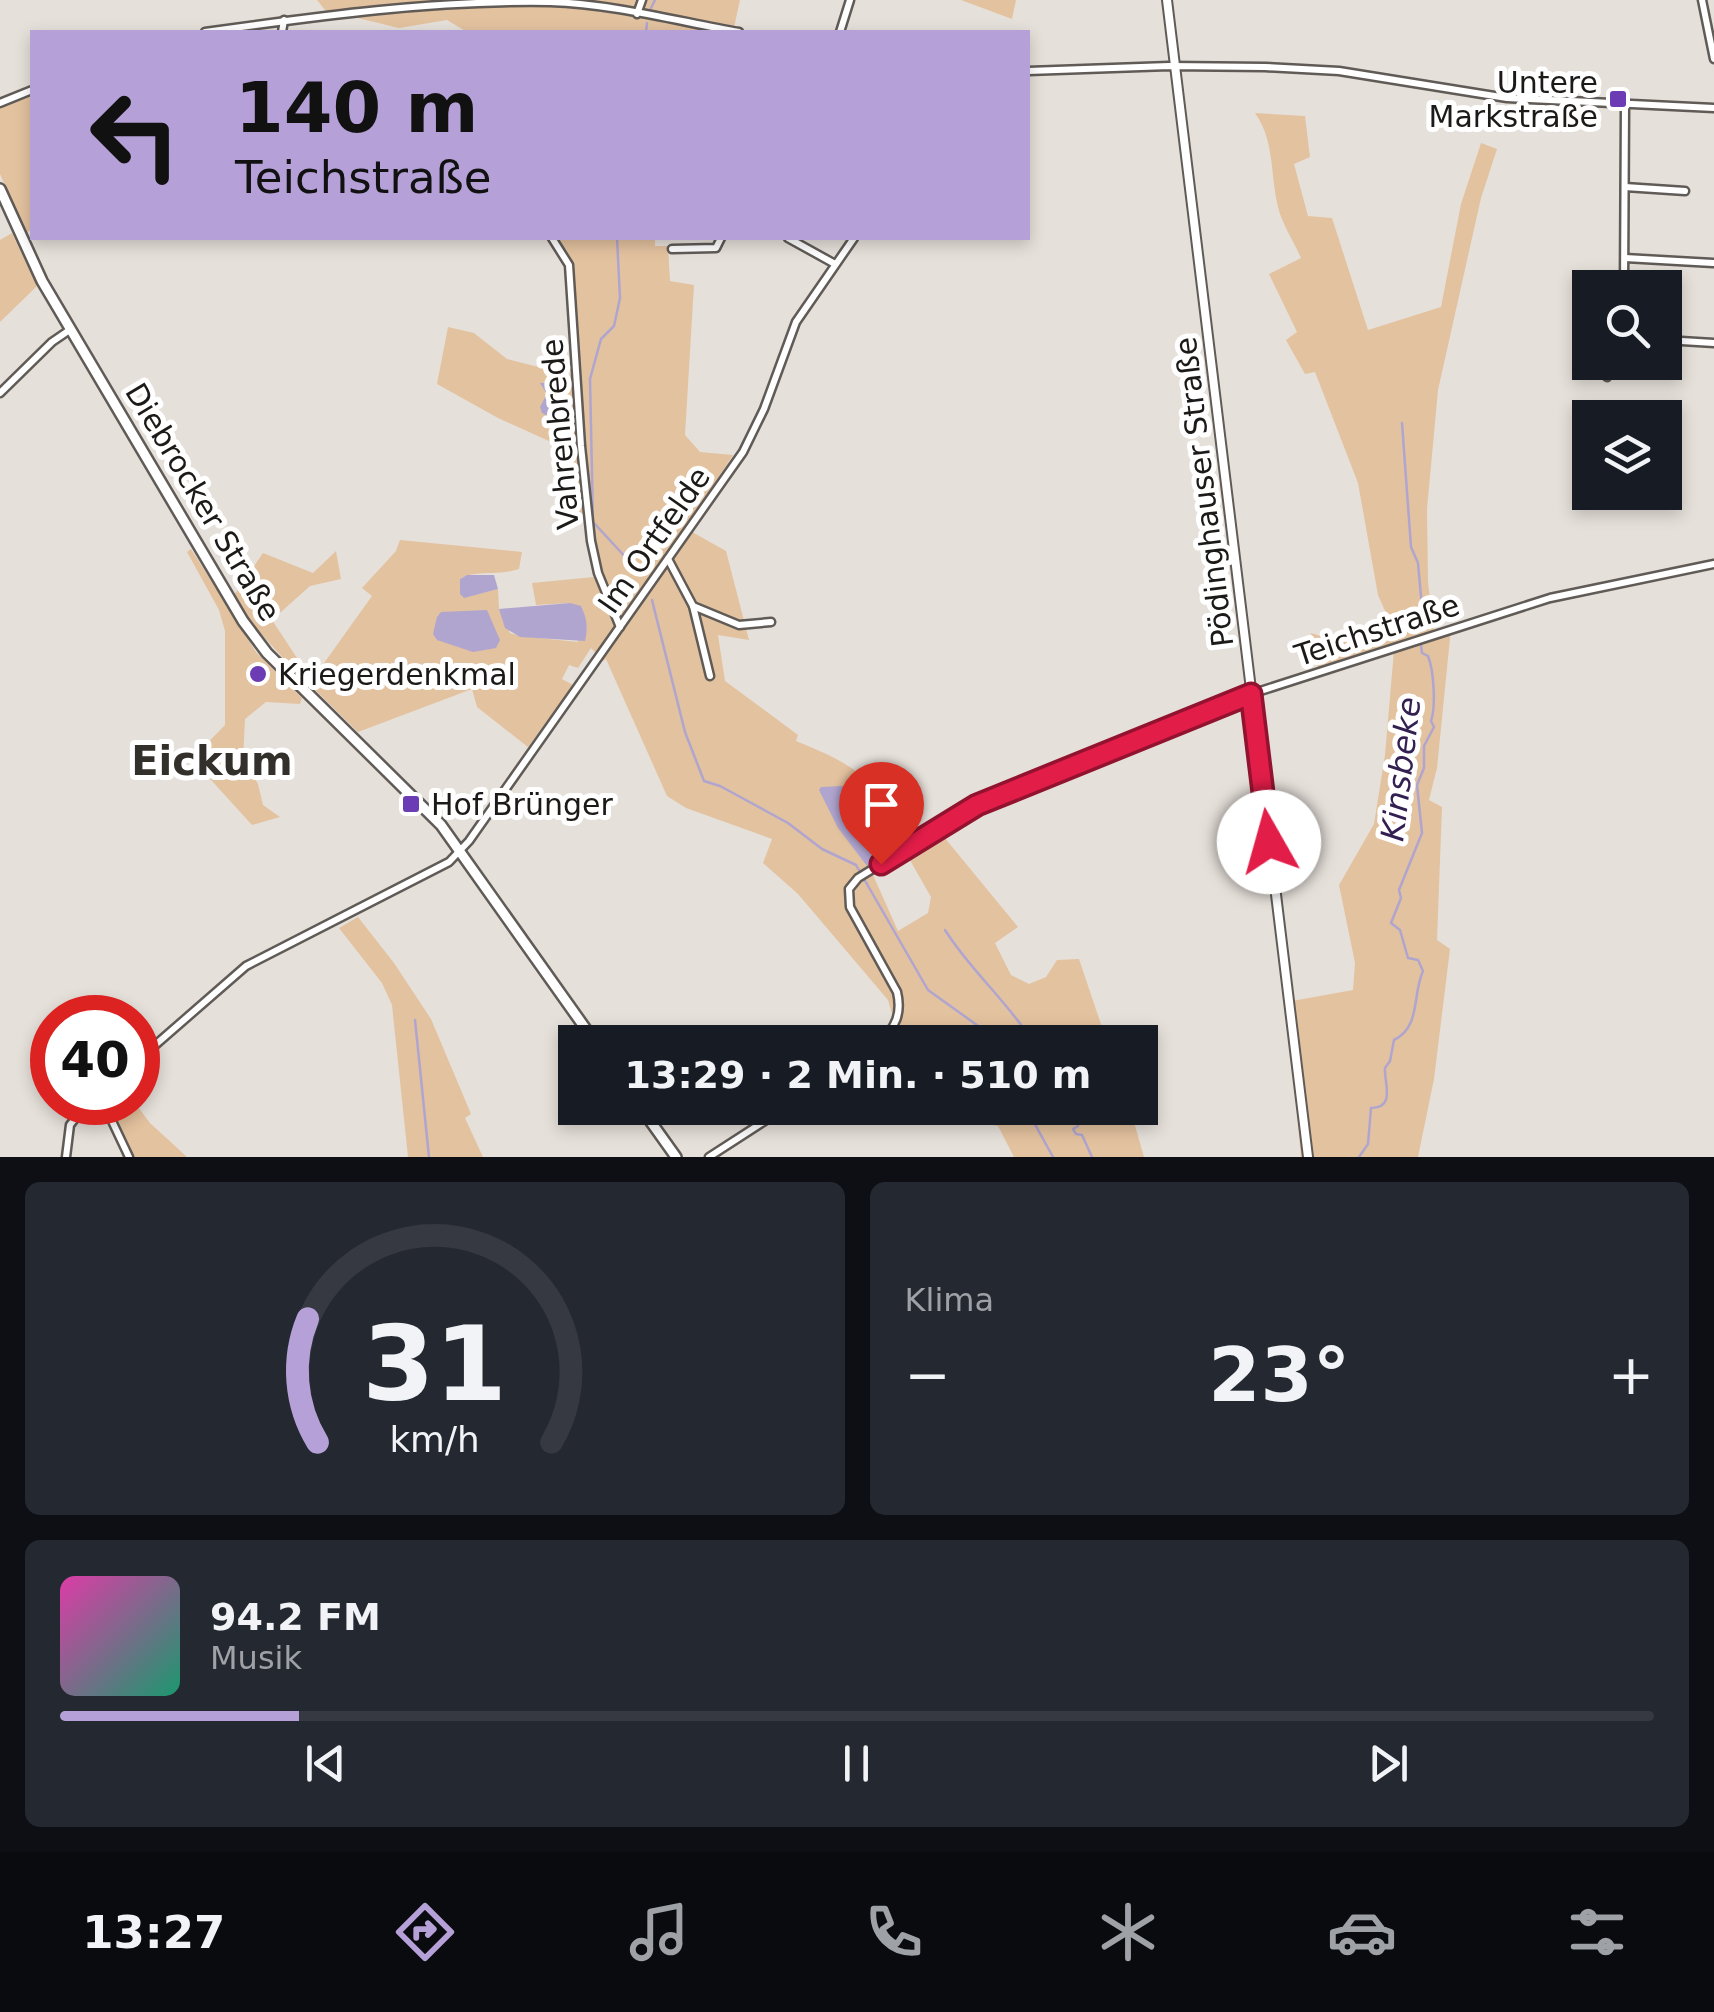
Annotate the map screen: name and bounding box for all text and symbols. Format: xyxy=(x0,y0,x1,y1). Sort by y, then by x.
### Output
place label: Untere Markstraße xyxy=(1429,65,1598,134)
text: 140 m xyxy=(235,67,478,149)
icon: left xyxy=(70,70,200,200)
marker: Untere Markstraße xyxy=(1607,88,1629,110)
text: Teichstraße xyxy=(235,151,492,204)
map controls xyxy=(1572,270,1682,510)
button: search xyxy=(1572,270,1682,380)
street label: Pödinghauser Straße xyxy=(1168,335,1240,649)
street label: Vahrenbrede xyxy=(534,337,586,531)
street label: Diebrocker Straße xyxy=(118,377,288,627)
button: layers xyxy=(1572,400,1682,510)
street label: Im Ortfelde xyxy=(591,460,717,620)
street label: Teichstraße xyxy=(1289,587,1464,673)
place label: Kriegerdenkmal xyxy=(278,657,516,692)
marker: Kriegerdenkmal xyxy=(247,663,269,685)
water label: Kinsbeke xyxy=(1373,695,1429,843)
district label: Eickum xyxy=(131,738,293,784)
pin xyxy=(839,762,924,865)
icon: arrive xyxy=(854,777,909,832)
place label: Hof Brünger xyxy=(431,787,613,822)
position arrow xyxy=(1217,790,1321,894)
marker: Hof Brünger xyxy=(400,793,422,815)
speed limit sign: 40 xyxy=(30,995,160,1125)
text: 13:29 · 2 Min. · 510 m xyxy=(625,1053,1091,1097)
text: Klima xyxy=(905,1281,994,1319)
text: 31 xyxy=(362,1303,507,1425)
text: 23° xyxy=(1208,1331,1350,1419)
text: − xyxy=(905,1343,951,1407)
text: + xyxy=(1608,1343,1654,1407)
text: km/h xyxy=(390,1419,480,1460)
text: 94.2 FM xyxy=(210,1595,381,1639)
text: Musik xyxy=(210,1639,302,1677)
icon: previous xyxy=(298,1736,353,1791)
icon: pause xyxy=(829,1736,884,1791)
icon: next xyxy=(1361,1736,1416,1791)
icon: directions xyxy=(390,1897,460,1967)
icon: music xyxy=(624,1897,694,1967)
icon: phone xyxy=(859,1897,929,1967)
icon: climate xyxy=(1093,1897,1163,1967)
icon: car xyxy=(1327,1897,1397,1967)
icon: filters xyxy=(1562,1897,1632,1967)
text: 13:27 xyxy=(82,1906,225,1959)

